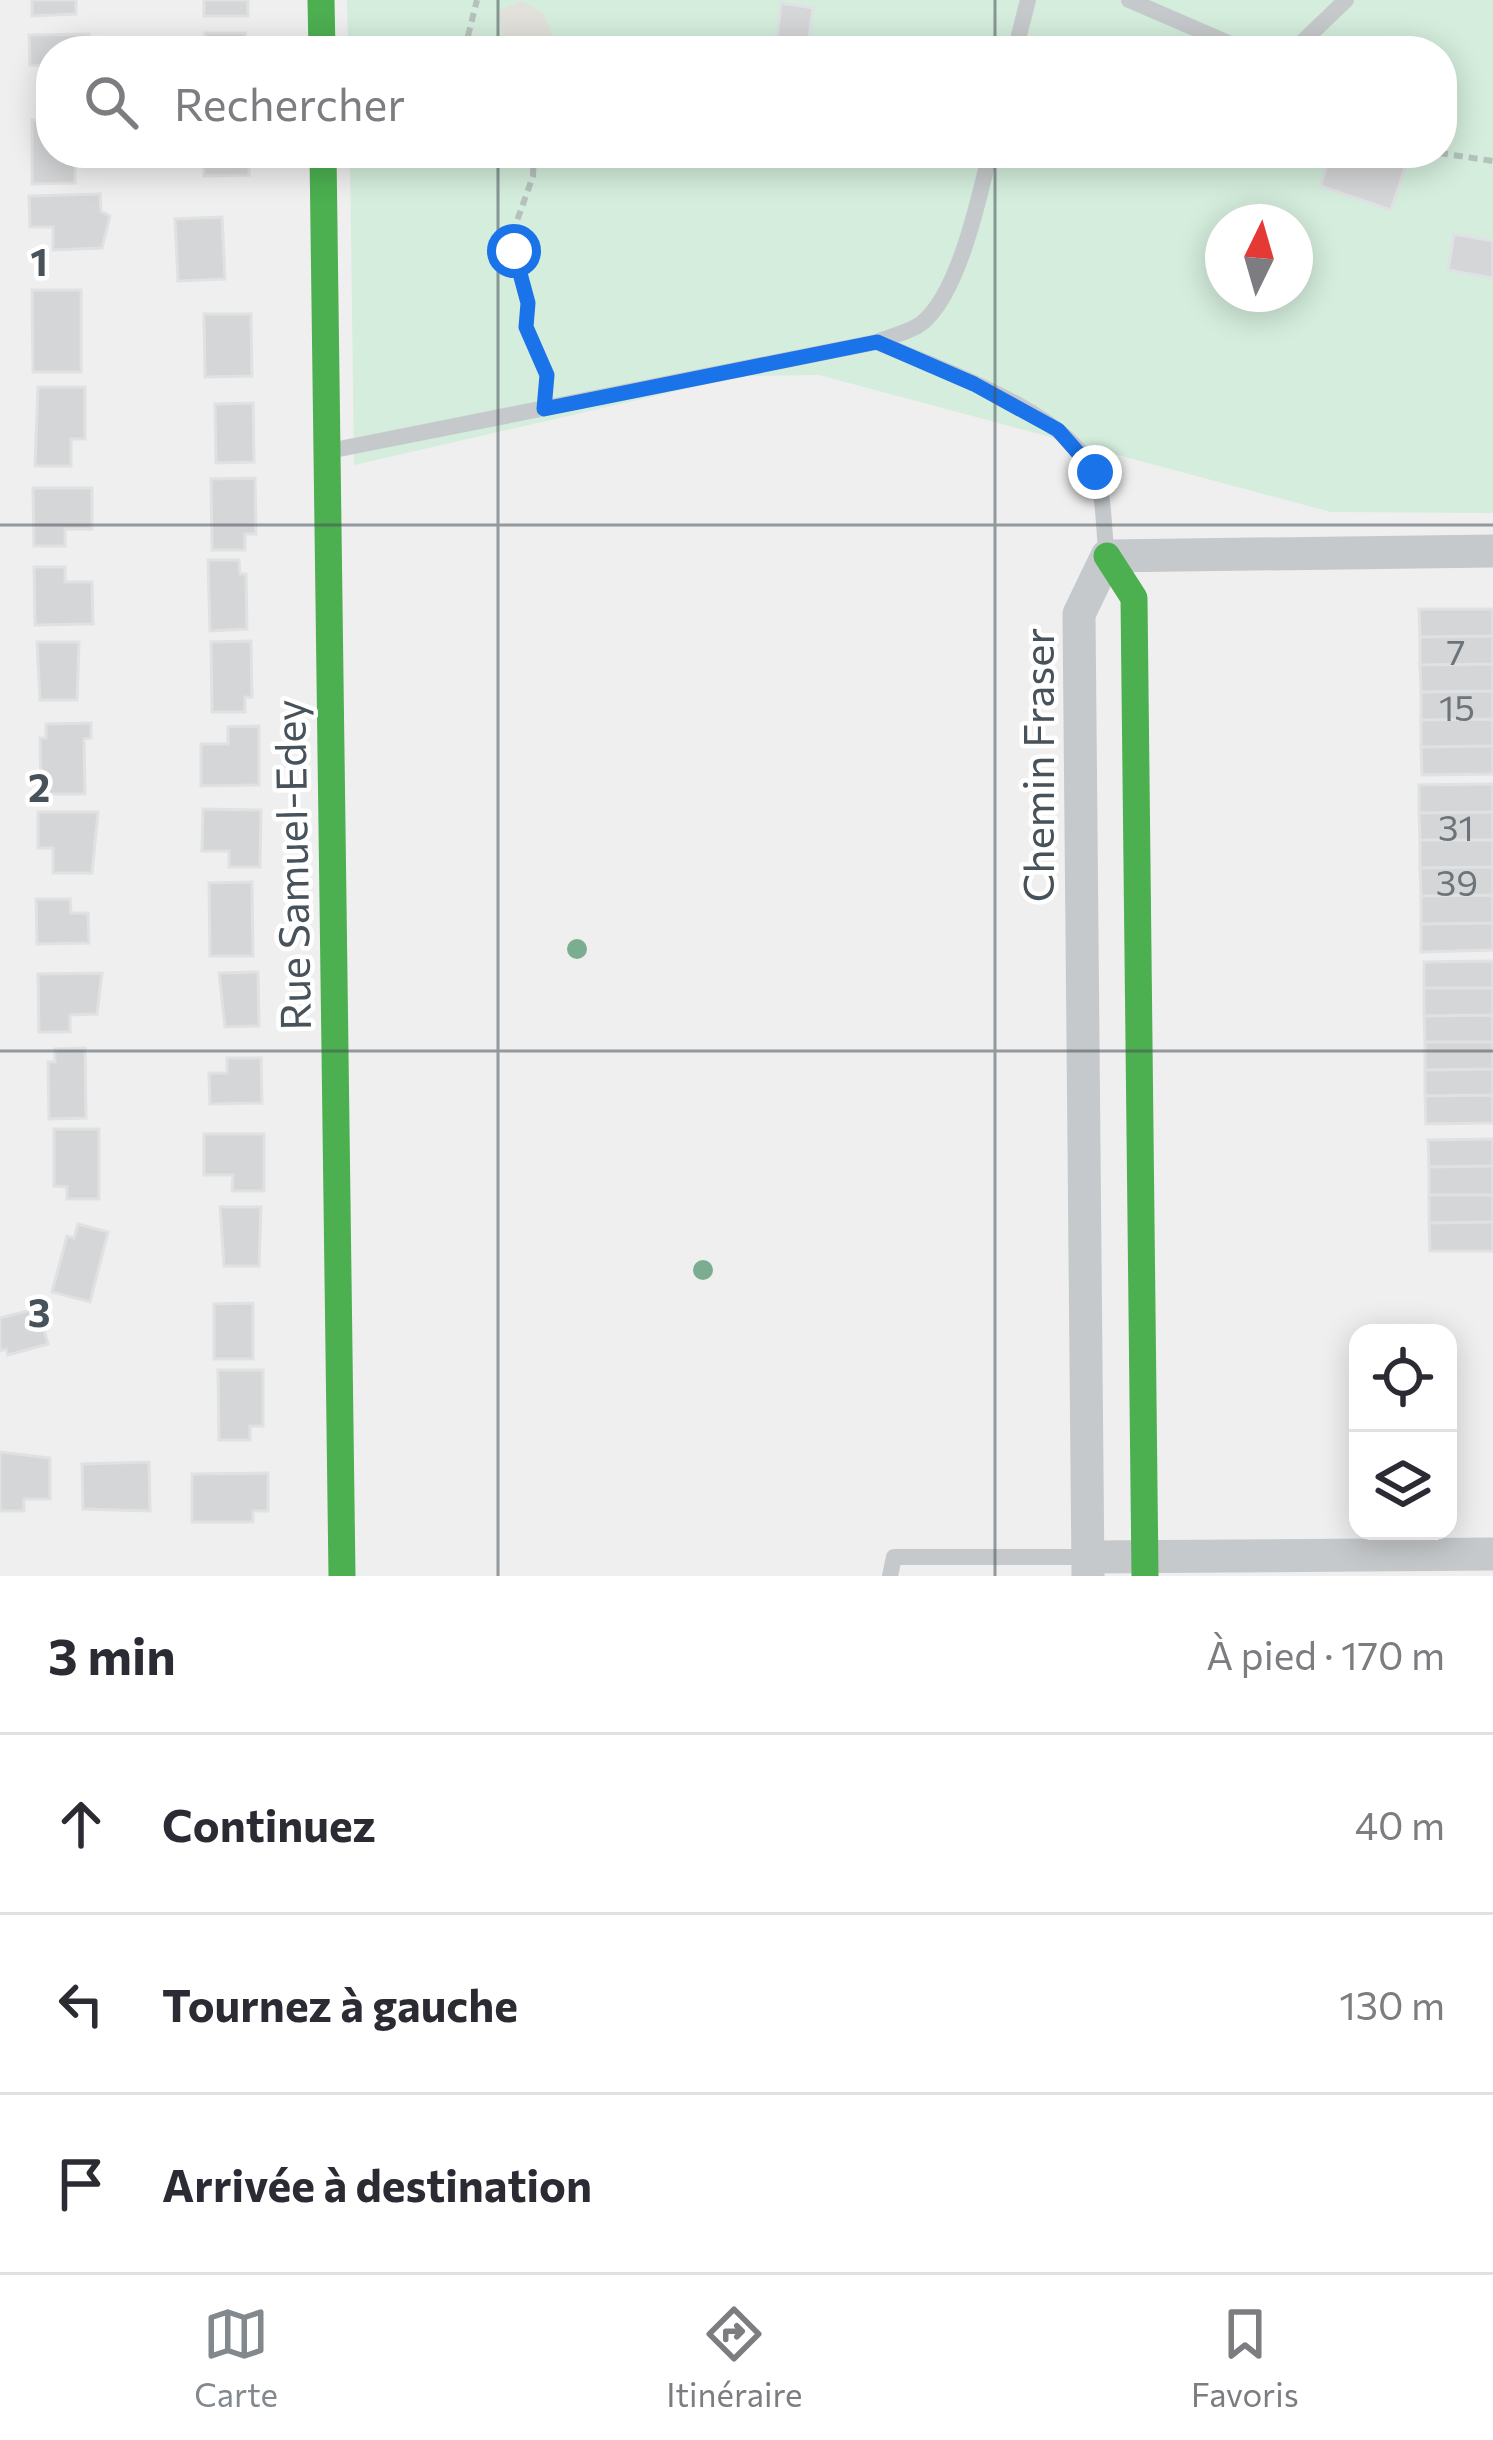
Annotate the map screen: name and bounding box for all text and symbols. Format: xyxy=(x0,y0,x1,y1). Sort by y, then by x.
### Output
search box xyxy=(36,36,1457,168)
icon: search xyxy=(78,69,144,135)
text: Rechercher xyxy=(174,75,405,130)
north arrow xyxy=(1205,204,1313,312)
route start xyxy=(487,224,541,278)
text: 1 xyxy=(30,236,48,284)
route end xyxy=(1068,445,1122,499)
street label: Chemin Fraser xyxy=(1011,628,1063,902)
house number: 7 xyxy=(1446,628,1466,672)
house number: 15 xyxy=(1439,684,1475,728)
street label: Rue Samuel-Edey xyxy=(262,699,320,1031)
text: 2 xyxy=(28,762,50,810)
house number: 31 xyxy=(1438,804,1474,848)
house number: 39 xyxy=(1436,859,1478,903)
text: 3 xyxy=(28,1287,50,1335)
map controls xyxy=(1349,1324,1457,1540)
button: locate xyxy=(1349,1324,1457,1432)
button: layers xyxy=(1349,1432,1457,1540)
text: 3 min xyxy=(48,1623,176,1686)
text: À pied · 170 m xyxy=(1206,1630,1445,1678)
icon: ahead xyxy=(48,1791,114,1857)
text: Continuez xyxy=(162,1796,376,1851)
text: 40 m xyxy=(1355,1800,1445,1848)
icon: left xyxy=(48,1971,114,2037)
text: Tournez à gauche xyxy=(162,1976,518,2031)
text: 130 m xyxy=(1339,1980,1445,2028)
icon: arrive xyxy=(48,2151,114,2217)
text: Arrivée à destination xyxy=(162,2156,592,2211)
tab: Carte xyxy=(194,2301,278,2414)
tab: Itinéraire xyxy=(666,2301,803,2414)
tab: Favoris xyxy=(1191,2301,1299,2414)

